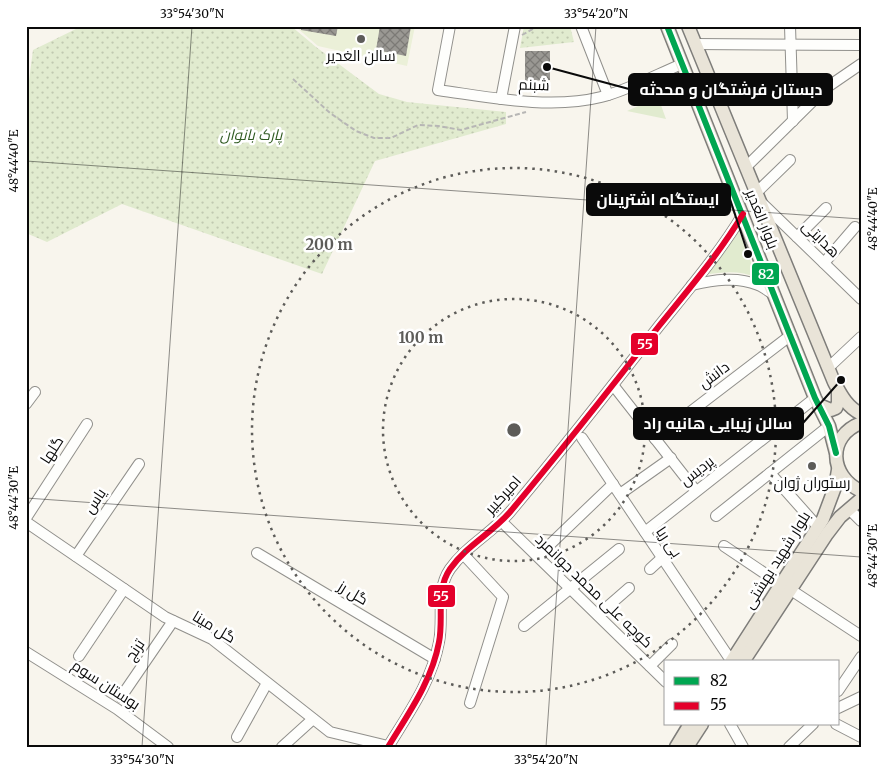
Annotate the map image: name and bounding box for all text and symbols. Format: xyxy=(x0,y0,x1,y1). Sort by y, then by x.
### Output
text: 33°54'30"N xyxy=(160,6,225,21)
text: 33°54'20"N xyxy=(564,6,629,21)
marker: سالن الغدیر xyxy=(355,33,367,45)
place label: سالن الغدیر xyxy=(325,46,396,66)
street label: شبنم xyxy=(518,74,550,96)
callout: دبستان فرشتگان و محدثه xyxy=(629,74,832,105)
text: دبستان فرشتگان و محدثه xyxy=(639,79,823,99)
park label: پارک بانوان xyxy=(220,125,283,145)
text: 48°44'40"E xyxy=(6,129,21,192)
callout: ایستگاه اشترینان xyxy=(587,184,730,215)
street label: بلوار الغدیر xyxy=(741,185,783,252)
text: 48°44'40"E xyxy=(865,187,880,250)
text: ایستگاه اشترینان xyxy=(596,189,720,209)
street label: هدایتی xyxy=(798,216,844,262)
text: 200 m xyxy=(305,235,353,254)
line badge: 82 xyxy=(751,262,780,286)
text: 82 xyxy=(758,265,774,283)
text: 100 m xyxy=(399,328,443,347)
line badge: 55 xyxy=(630,332,659,356)
text: 55 xyxy=(637,335,653,353)
street label: دانش xyxy=(694,357,734,393)
callout: سالن زیبایی هانيه راد xyxy=(634,408,803,439)
text: سالن زیبایی هانيه راد xyxy=(644,413,792,433)
centre of rings xyxy=(505,421,523,439)
street label: گلها xyxy=(36,432,68,468)
street label: پردیس xyxy=(676,451,718,491)
marker: رستوران ژوان xyxy=(806,460,818,472)
text: 48°44'30"E xyxy=(6,466,21,530)
street label: امیرکبیر xyxy=(480,471,525,519)
place label: رستوران ژوان xyxy=(773,473,851,493)
street label: یاس xyxy=(79,484,111,518)
street label: بلوار شهید بهشتی xyxy=(739,507,815,613)
street label: بی ریا xyxy=(651,523,687,561)
text: 48°44'30"E xyxy=(865,524,880,588)
street label: کوچه علی محمد جوانمرد xyxy=(531,530,657,652)
street label: گل رز xyxy=(333,576,372,610)
line badge: 55 xyxy=(427,584,456,608)
text: 55 xyxy=(433,587,449,605)
street label: گل مینا xyxy=(189,606,239,648)
street label: ترنج xyxy=(121,635,150,665)
street label: بوستان سوم xyxy=(68,655,144,715)
legend xyxy=(664,660,840,726)
text: 82 xyxy=(710,671,728,690)
text: 55 xyxy=(710,695,727,714)
text: 33°54'30"N xyxy=(110,752,175,767)
text: 33°54'20"N xyxy=(514,752,579,767)

